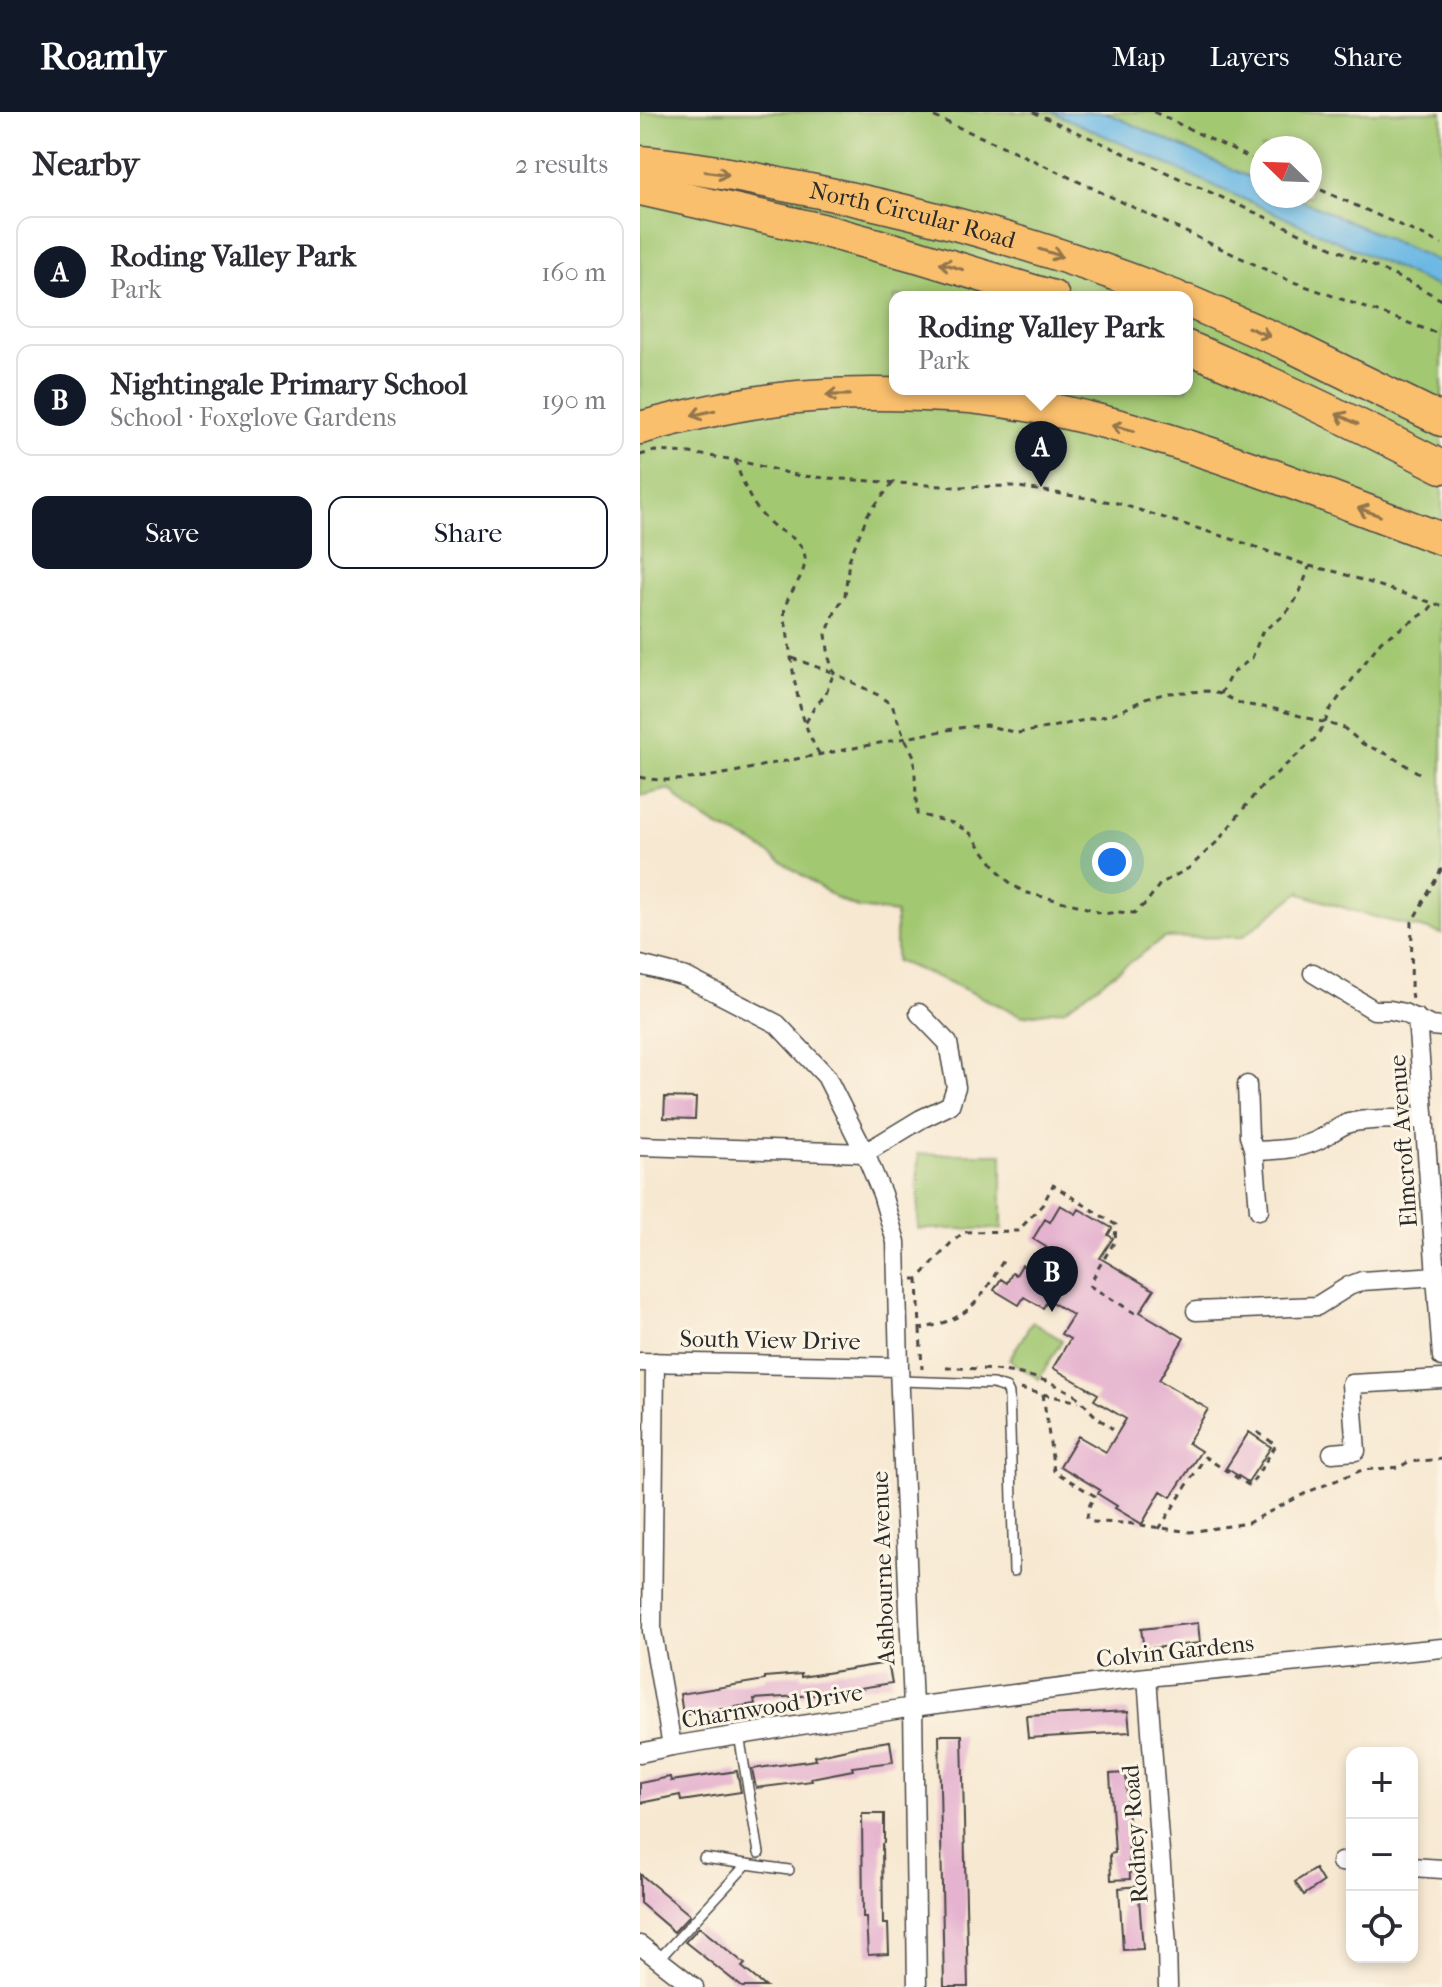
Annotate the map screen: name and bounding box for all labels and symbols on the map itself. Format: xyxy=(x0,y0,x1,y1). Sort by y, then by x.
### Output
north arrow xyxy=(1250,136,1322,208)
one-way arrow xyxy=(704,166,729,181)
street label: North Circular Road xyxy=(807,176,1020,255)
one-way arrow xyxy=(1039,246,1064,261)
one-way arrow xyxy=(939,258,965,273)
one-way arrow xyxy=(1246,325,1271,340)
one-way arrow xyxy=(825,387,852,403)
one-way arrow xyxy=(691,406,717,421)
one-way arrow xyxy=(1336,411,1360,426)
one-way arrow xyxy=(1111,419,1137,434)
pin: A xyxy=(1015,421,1067,487)
one-way arrow xyxy=(1357,504,1382,518)
your location xyxy=(1092,842,1132,882)
street label: Elmcroft Avenue xyxy=(1383,1054,1423,1228)
pin: B xyxy=(1026,1246,1078,1312)
street label: South View Drive xyxy=(679,1324,861,1356)
street label: Ashbourne Avenue xyxy=(866,1470,900,1667)
street label: Colvin Gardens xyxy=(1095,1629,1255,1673)
street label: Charnwood Drive xyxy=(679,1678,865,1734)
street label: Rodney Road xyxy=(1116,1763,1154,1904)

